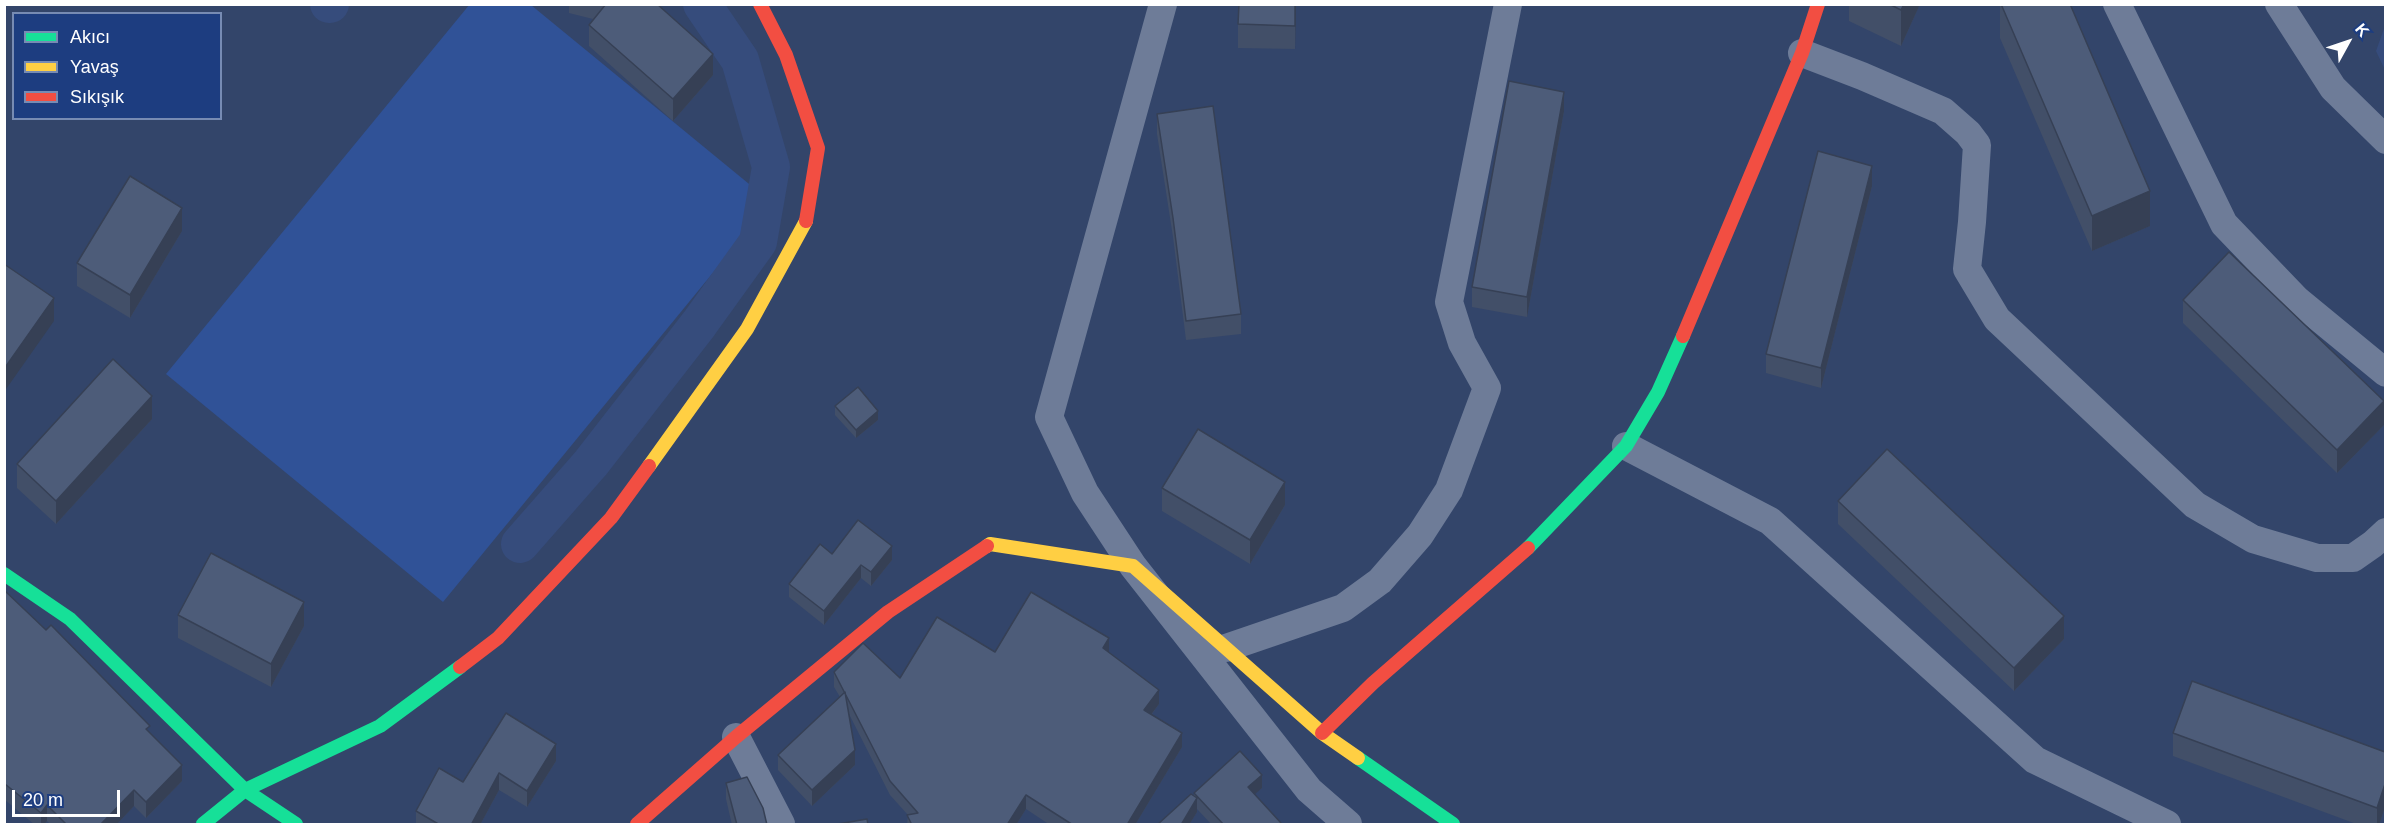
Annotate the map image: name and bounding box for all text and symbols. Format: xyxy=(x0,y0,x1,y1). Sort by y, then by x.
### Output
legend xyxy=(12,12,222,120)
north arrow xyxy=(2318,12,2378,72)
text: K xyxy=(2352,20,2372,40)
text: Akıcı xyxy=(70,27,110,47)
text: Yavaş xyxy=(70,57,119,77)
text: Sıkışık xyxy=(70,87,124,107)
scale bar xyxy=(15,778,123,816)
text: 20 m xyxy=(23,790,63,810)

